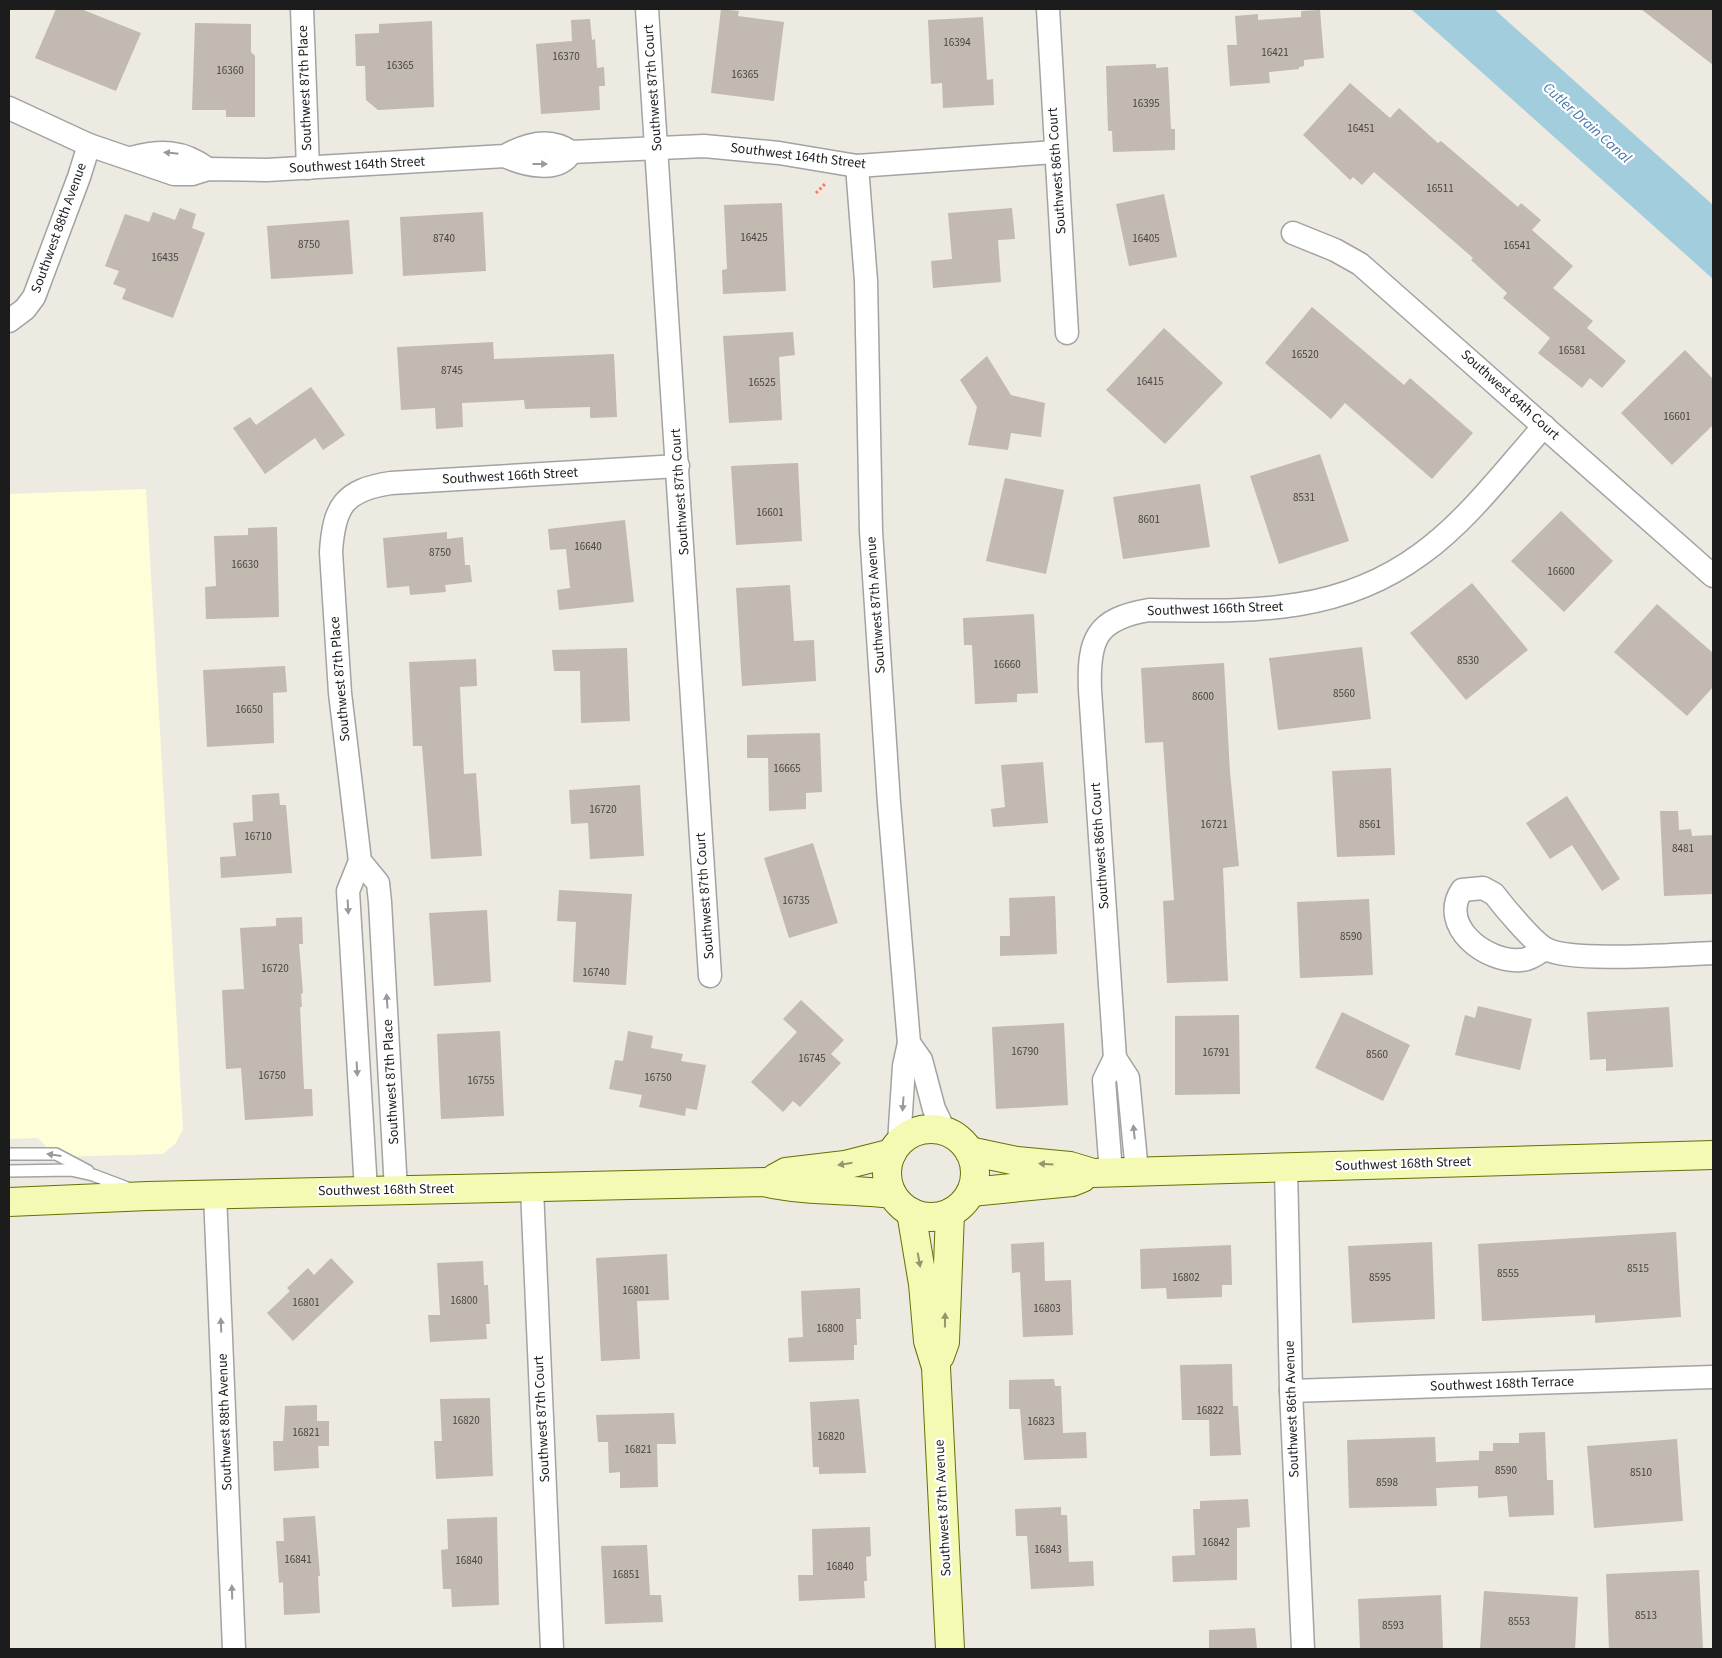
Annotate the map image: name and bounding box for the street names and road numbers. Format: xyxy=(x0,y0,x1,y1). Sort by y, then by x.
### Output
street label: Southwest 87th Court xyxy=(639,24,667,152)
street label: Southwest 87th Place xyxy=(293,25,317,151)
street label: Southwest 86th Court xyxy=(1043,107,1071,235)
street label: Southwest 164th Street xyxy=(729,138,867,174)
street label: Southwest 164th Street xyxy=(288,151,426,179)
street label: Southwest 88th Avenue xyxy=(26,160,92,296)
street label: Southwest 84th Court xyxy=(1456,345,1564,445)
street label: Southwest 87th Court xyxy=(666,428,694,556)
street label: Southwest 166th Street xyxy=(441,462,579,490)
street label: Southwest 87th Avenue xyxy=(861,536,891,674)
street label: Southwest 166th Street xyxy=(1147,597,1284,621)
street label: Southwest 87th Place xyxy=(325,615,355,743)
street label: Southwest 86th Court xyxy=(1086,782,1114,910)
street label: Southwest 87th Court xyxy=(691,832,719,960)
street label: Southwest 87th Place xyxy=(378,1019,404,1145)
street label: Southwest 168th Street xyxy=(1335,1152,1472,1176)
street label: Southwest 168th Street xyxy=(318,1179,455,1201)
street label: Southwest 86th Avenue xyxy=(1280,1340,1304,1478)
street label: Southwest 88th Avenue xyxy=(213,1353,237,1491)
street label: Southwest 87th Court xyxy=(529,1355,555,1483)
street label: Southwest 168th Terrace xyxy=(1430,1371,1574,1397)
street label: Southwest 87th Avenue xyxy=(929,1439,957,1577)

